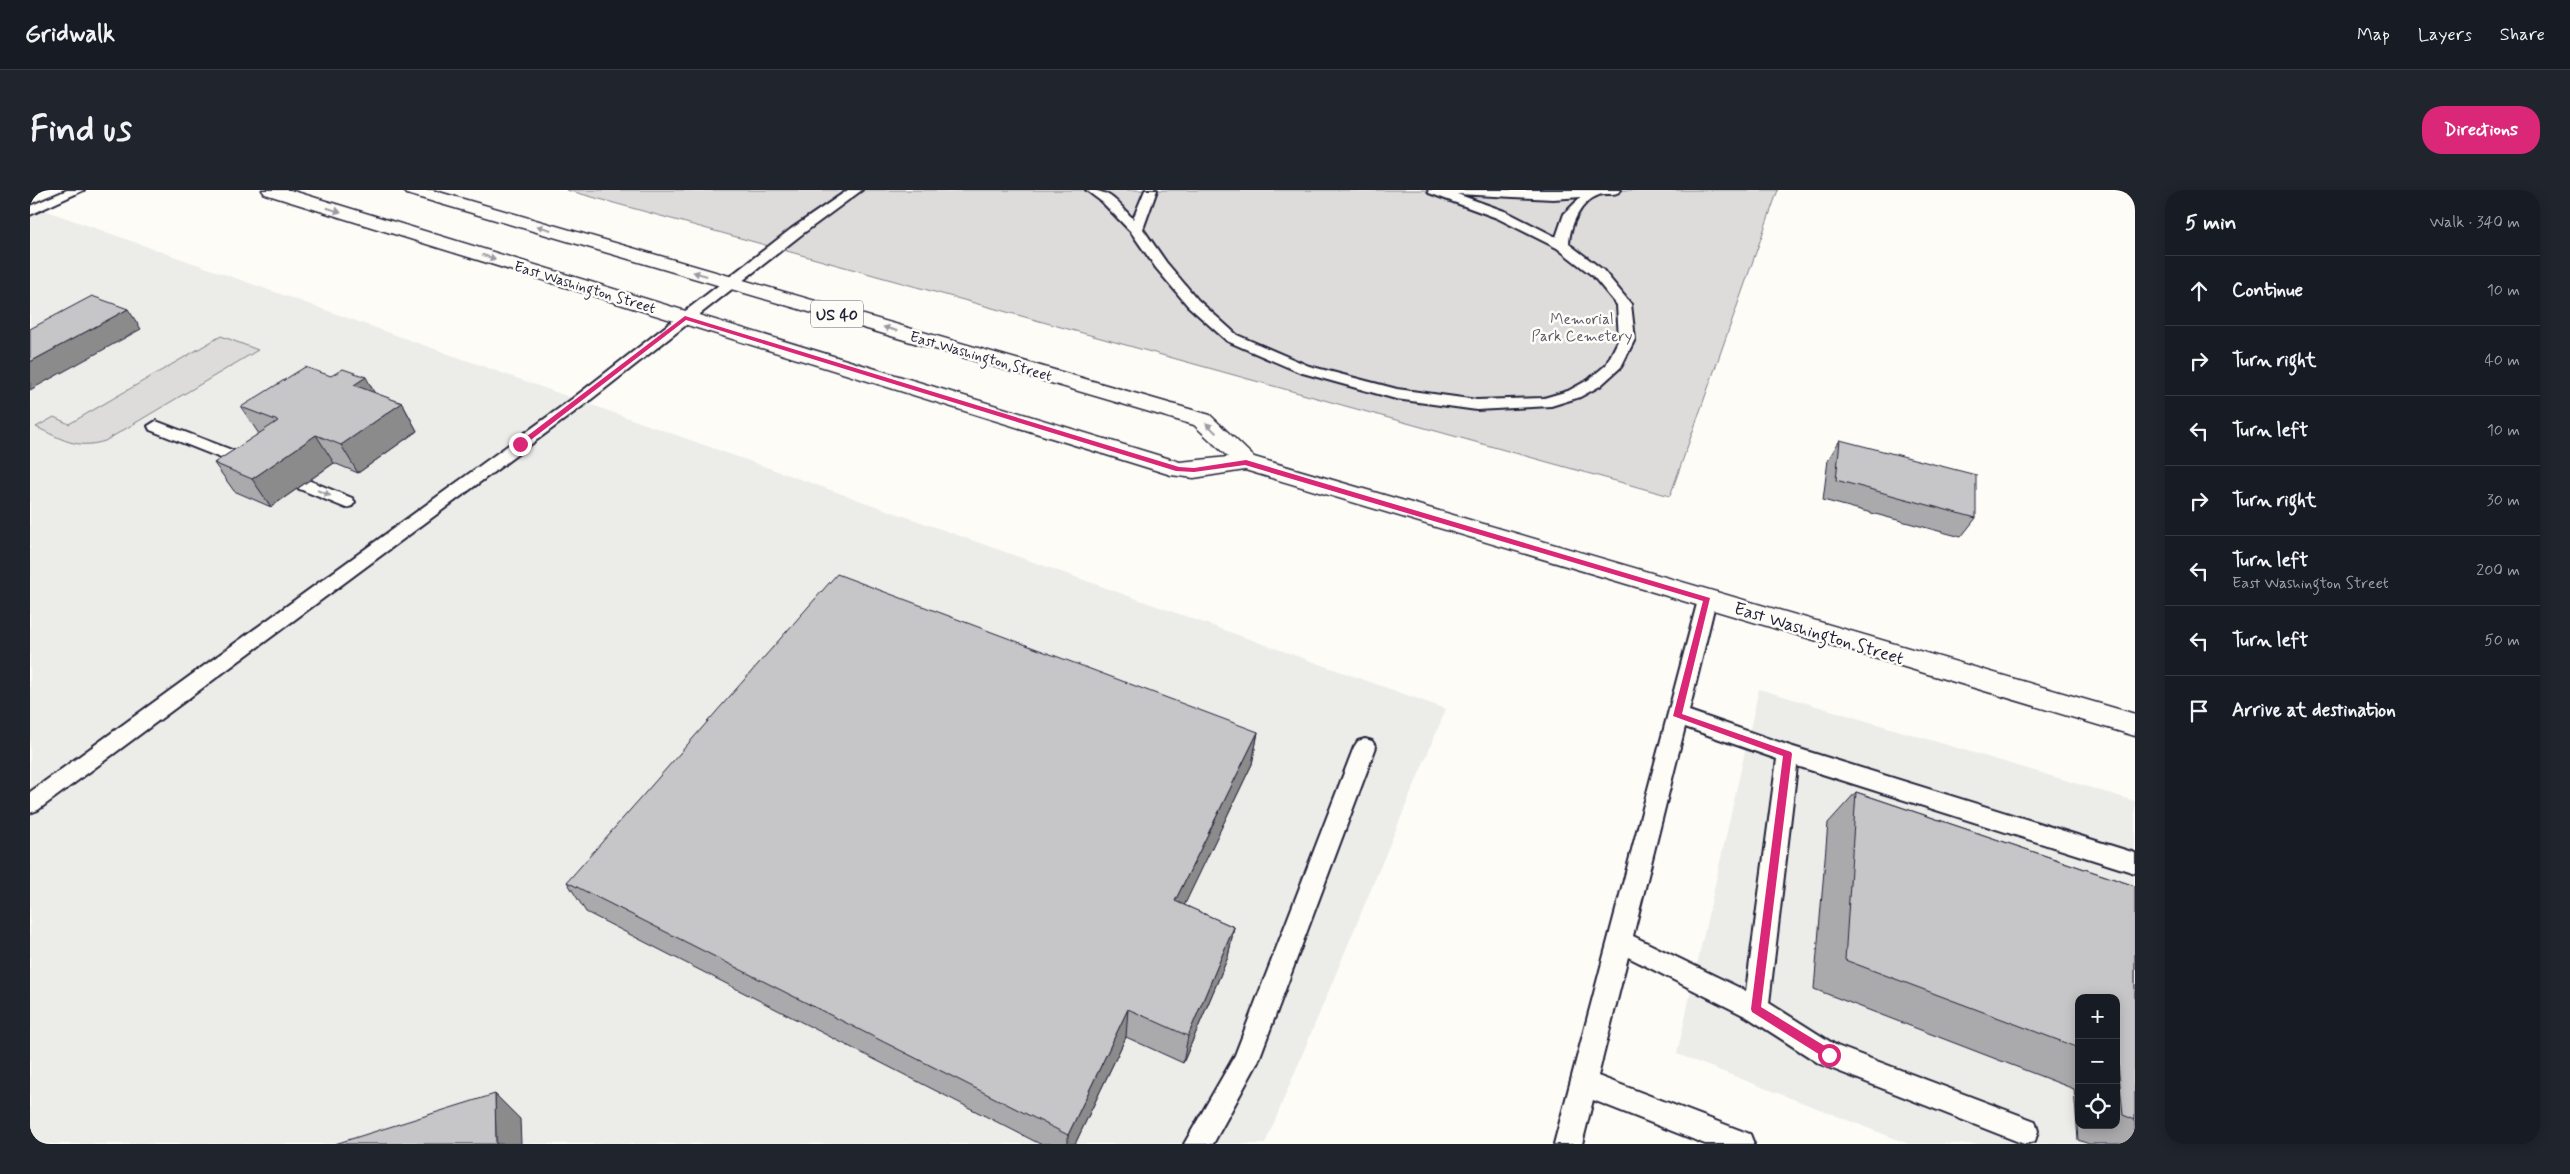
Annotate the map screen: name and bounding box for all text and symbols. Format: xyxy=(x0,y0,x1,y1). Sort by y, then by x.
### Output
text: Gridwalk xyxy=(25,19,115,50)
text: Map xyxy=(2357,23,2390,47)
text: Layers xyxy=(2418,23,2472,47)
text: Share xyxy=(2500,23,2545,47)
button: Directions xyxy=(2422,106,2540,154)
text: Find us xyxy=(30,107,132,153)
one-way arrow xyxy=(327,206,342,214)
text: 5 min xyxy=(2185,209,2237,237)
text: Walk · 340 m xyxy=(2430,212,2520,233)
one-way arrow xyxy=(536,224,551,232)
one-way arrow xyxy=(482,254,497,262)
street label: East Washington Street xyxy=(511,257,658,320)
one-way arrow xyxy=(692,269,707,277)
icon: ahead xyxy=(2185,277,2213,305)
text: Continue xyxy=(2232,278,2303,303)
text: 10 m xyxy=(2487,280,2520,301)
road number: US 40 xyxy=(811,300,863,328)
park label: Memorial Park Cemetery xyxy=(1532,310,1633,347)
one-way arrow xyxy=(882,325,897,333)
street label: East Washington Street xyxy=(907,327,1055,388)
icon: right xyxy=(2185,347,2213,375)
text: Turn right xyxy=(2232,348,2316,373)
text: 40 m xyxy=(2484,350,2520,371)
icon: left xyxy=(2185,417,2213,445)
text: Turn left xyxy=(2232,418,2308,443)
text: 10 m xyxy=(2487,420,2520,441)
one-way arrow xyxy=(1205,423,1217,435)
route end xyxy=(509,433,532,456)
icon: right xyxy=(2185,487,2213,515)
text: Turn right xyxy=(2232,488,2316,513)
one-way arrow xyxy=(317,490,331,498)
text: 30 m xyxy=(2487,490,2520,511)
text: Turn left xyxy=(2232,548,2308,573)
icon: left xyxy=(2185,557,2213,585)
text: 200 m xyxy=(2476,560,2520,581)
text: East Washington Street xyxy=(2232,573,2389,594)
street label: East Washington Street xyxy=(1730,597,1907,673)
icon: left xyxy=(2185,627,2213,655)
text: Turn left xyxy=(2232,628,2308,653)
text: 50 m xyxy=(2484,630,2520,651)
icon: arrive xyxy=(2185,697,2213,725)
text: Arrive at destination xyxy=(2232,698,2396,723)
map controls xyxy=(2075,994,2120,1129)
button: + xyxy=(2075,994,2120,1039)
button: − xyxy=(2075,1039,2120,1084)
route start xyxy=(1818,1044,1841,1067)
button: locate xyxy=(2075,1084,2120,1129)

